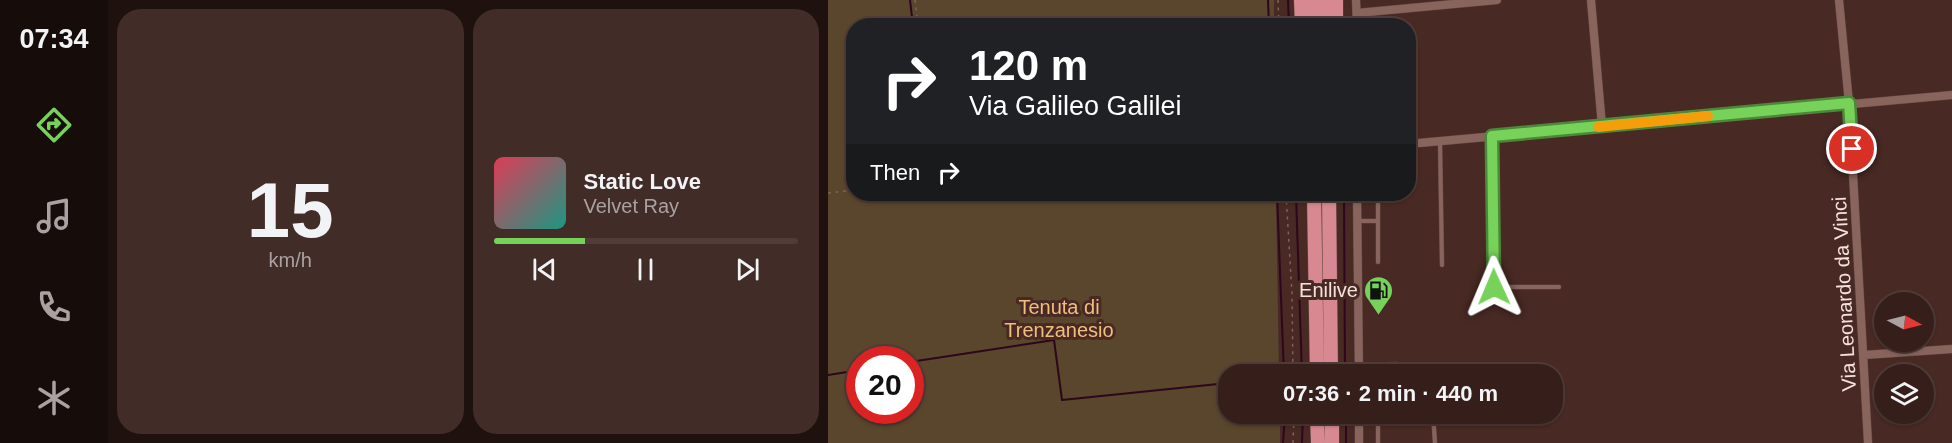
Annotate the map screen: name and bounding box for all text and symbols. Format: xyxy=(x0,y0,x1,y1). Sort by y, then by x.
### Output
text: 07:34 xyxy=(19,24,89,54)
icon: right xyxy=(870,42,948,120)
text: 120 m xyxy=(969,42,1088,89)
text: Via Galileo Galilei xyxy=(969,91,1182,121)
icon: directions xyxy=(33,104,75,146)
pin xyxy=(1826,123,1877,174)
icon: arrive xyxy=(1835,132,1868,165)
icon: right xyxy=(932,156,965,189)
text: Then xyxy=(870,160,920,185)
text: 15 xyxy=(247,166,334,254)
text: Static Love xyxy=(584,169,701,194)
icon: music xyxy=(33,195,75,237)
text: Velvet Ray xyxy=(584,195,679,217)
street label: Via Leonardo da Vinci xyxy=(1828,196,1860,392)
text: km/h xyxy=(269,249,312,271)
icon: previous xyxy=(528,253,561,286)
icon: pause xyxy=(629,253,662,286)
icon: next xyxy=(731,253,764,286)
position arrow xyxy=(1462,255,1526,319)
fuel station icon: Enilive xyxy=(1363,274,1395,316)
place label: Enilive xyxy=(1299,279,1358,301)
icon: phone xyxy=(33,286,75,328)
north arrow xyxy=(1874,292,1934,352)
map controls xyxy=(1874,292,1934,424)
park label: Tenuta di Trenzanesio xyxy=(1004,296,1114,341)
speed limit sign: 20 xyxy=(846,346,924,424)
button: layers xyxy=(1874,364,1934,424)
icon: climate xyxy=(33,377,75,419)
text: 07:36 · 2 min · 440 m xyxy=(1283,381,1498,406)

